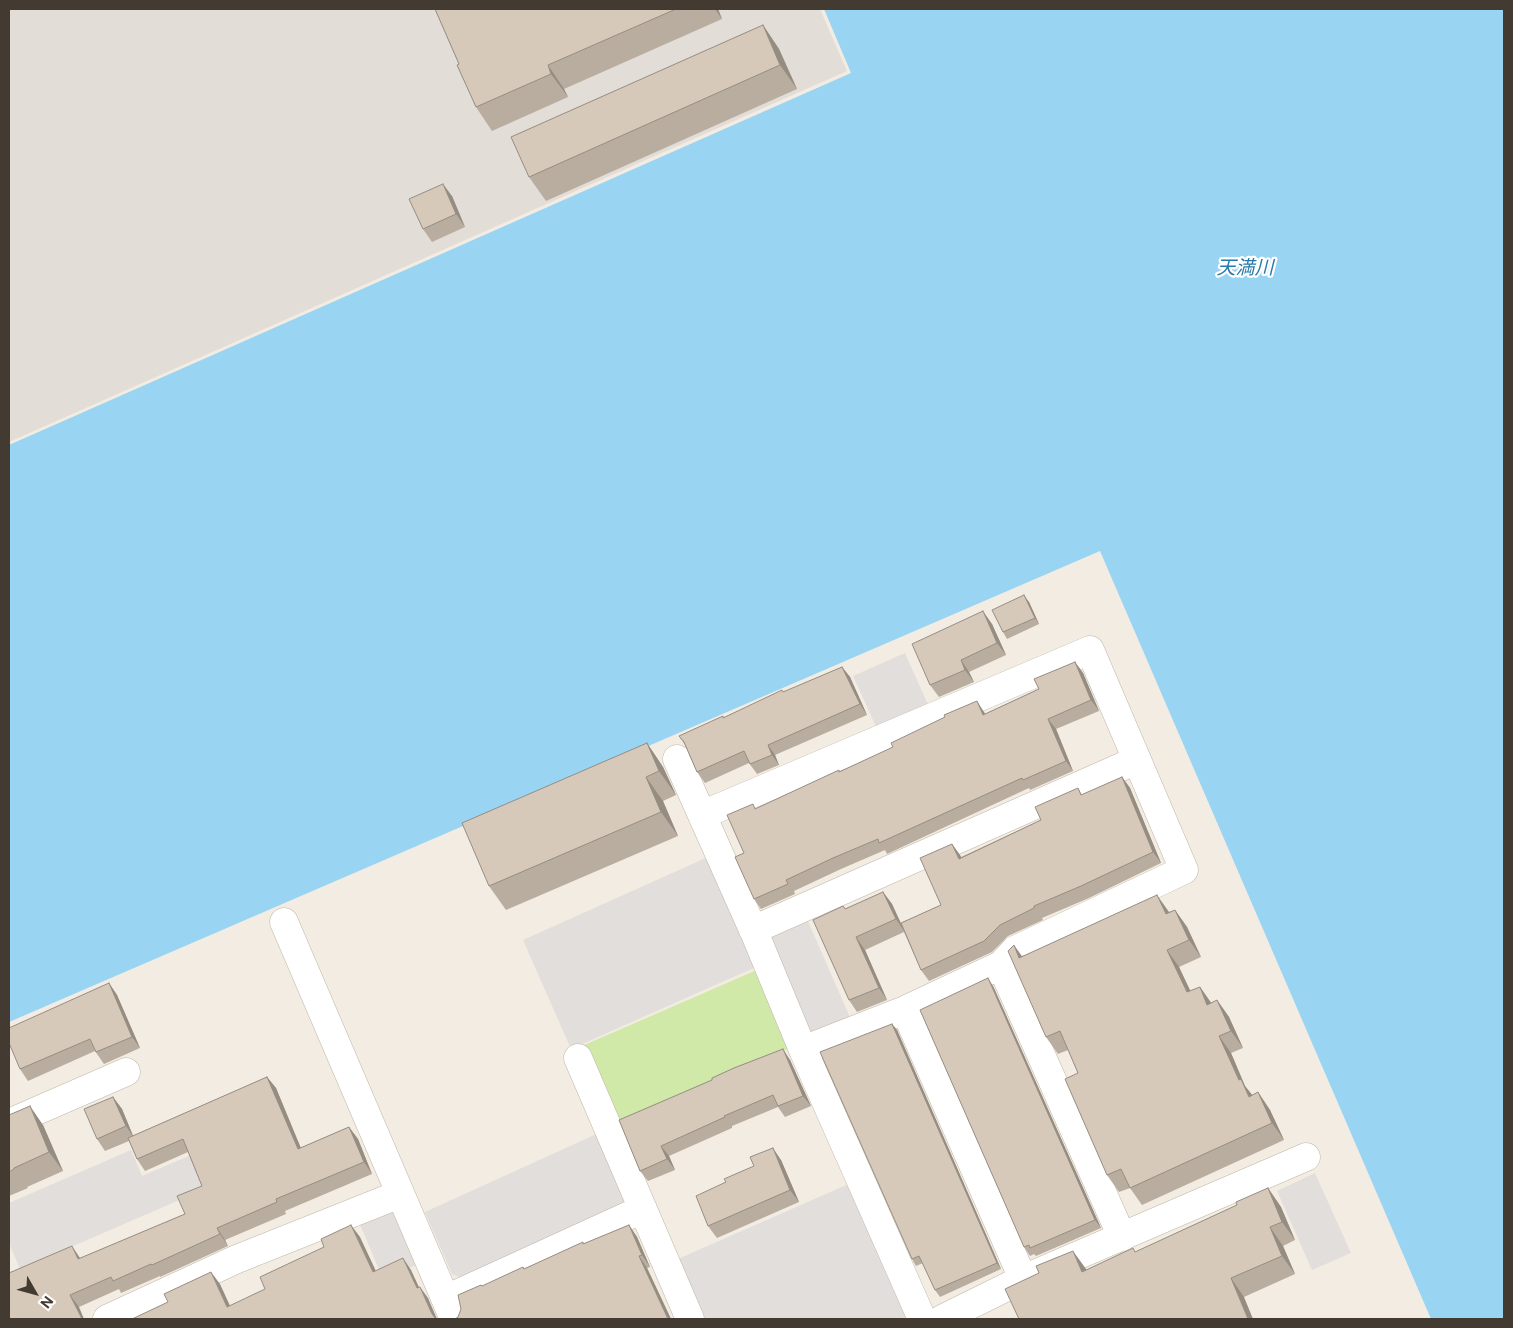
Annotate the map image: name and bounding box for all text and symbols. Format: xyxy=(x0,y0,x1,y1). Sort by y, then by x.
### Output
water label: 天満川 xyxy=(1217,257,1273,279)
north arrow xyxy=(10,1268,60,1318)
text: N xyxy=(37,1293,57,1311)

